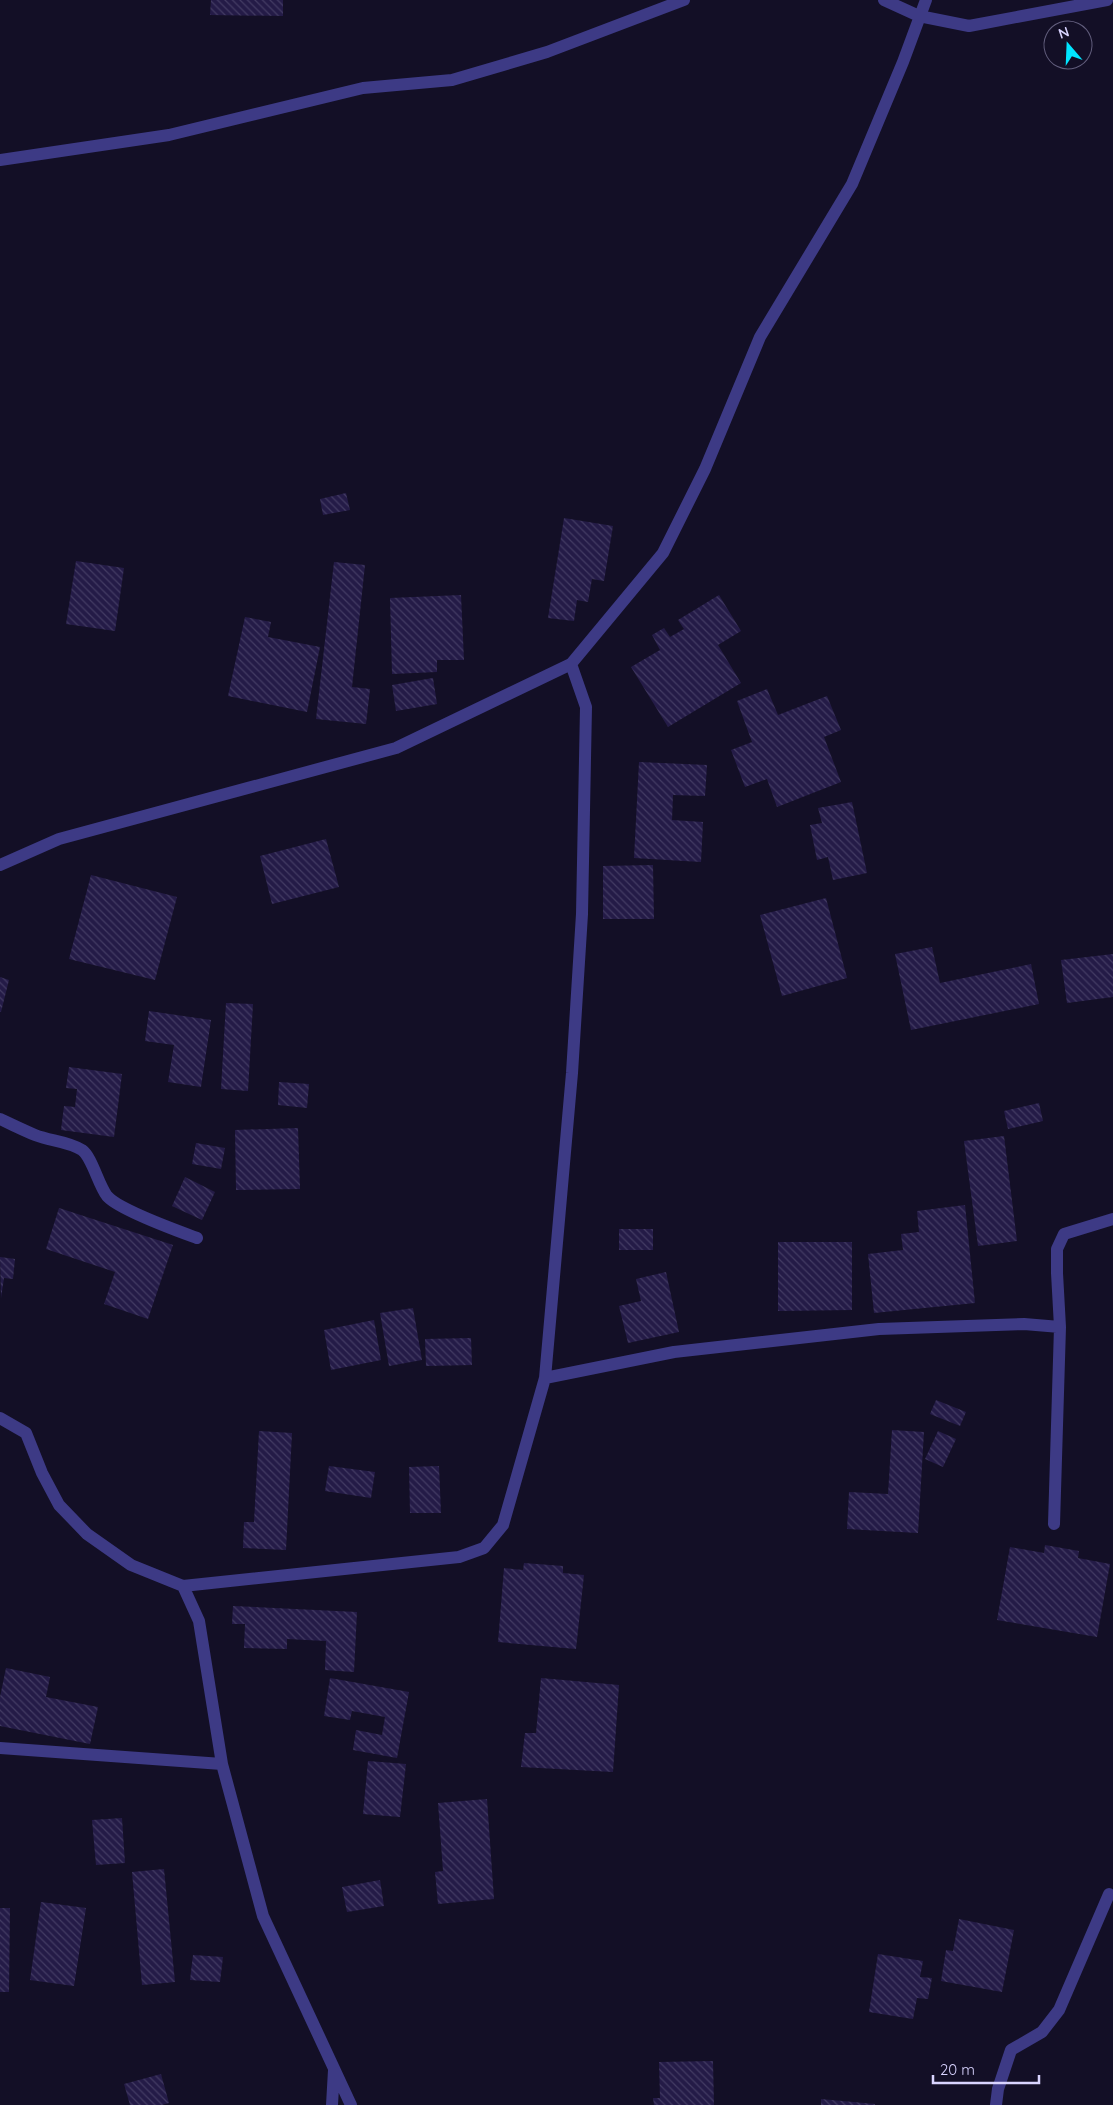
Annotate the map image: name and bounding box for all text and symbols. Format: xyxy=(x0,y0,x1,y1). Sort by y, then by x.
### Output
north arrow xyxy=(1043,20,1093,70)
text: N xyxy=(1056,23,1072,43)
scale bar xyxy=(933,2052,1039,2084)
text: 20 m xyxy=(940,2060,975,2079)

